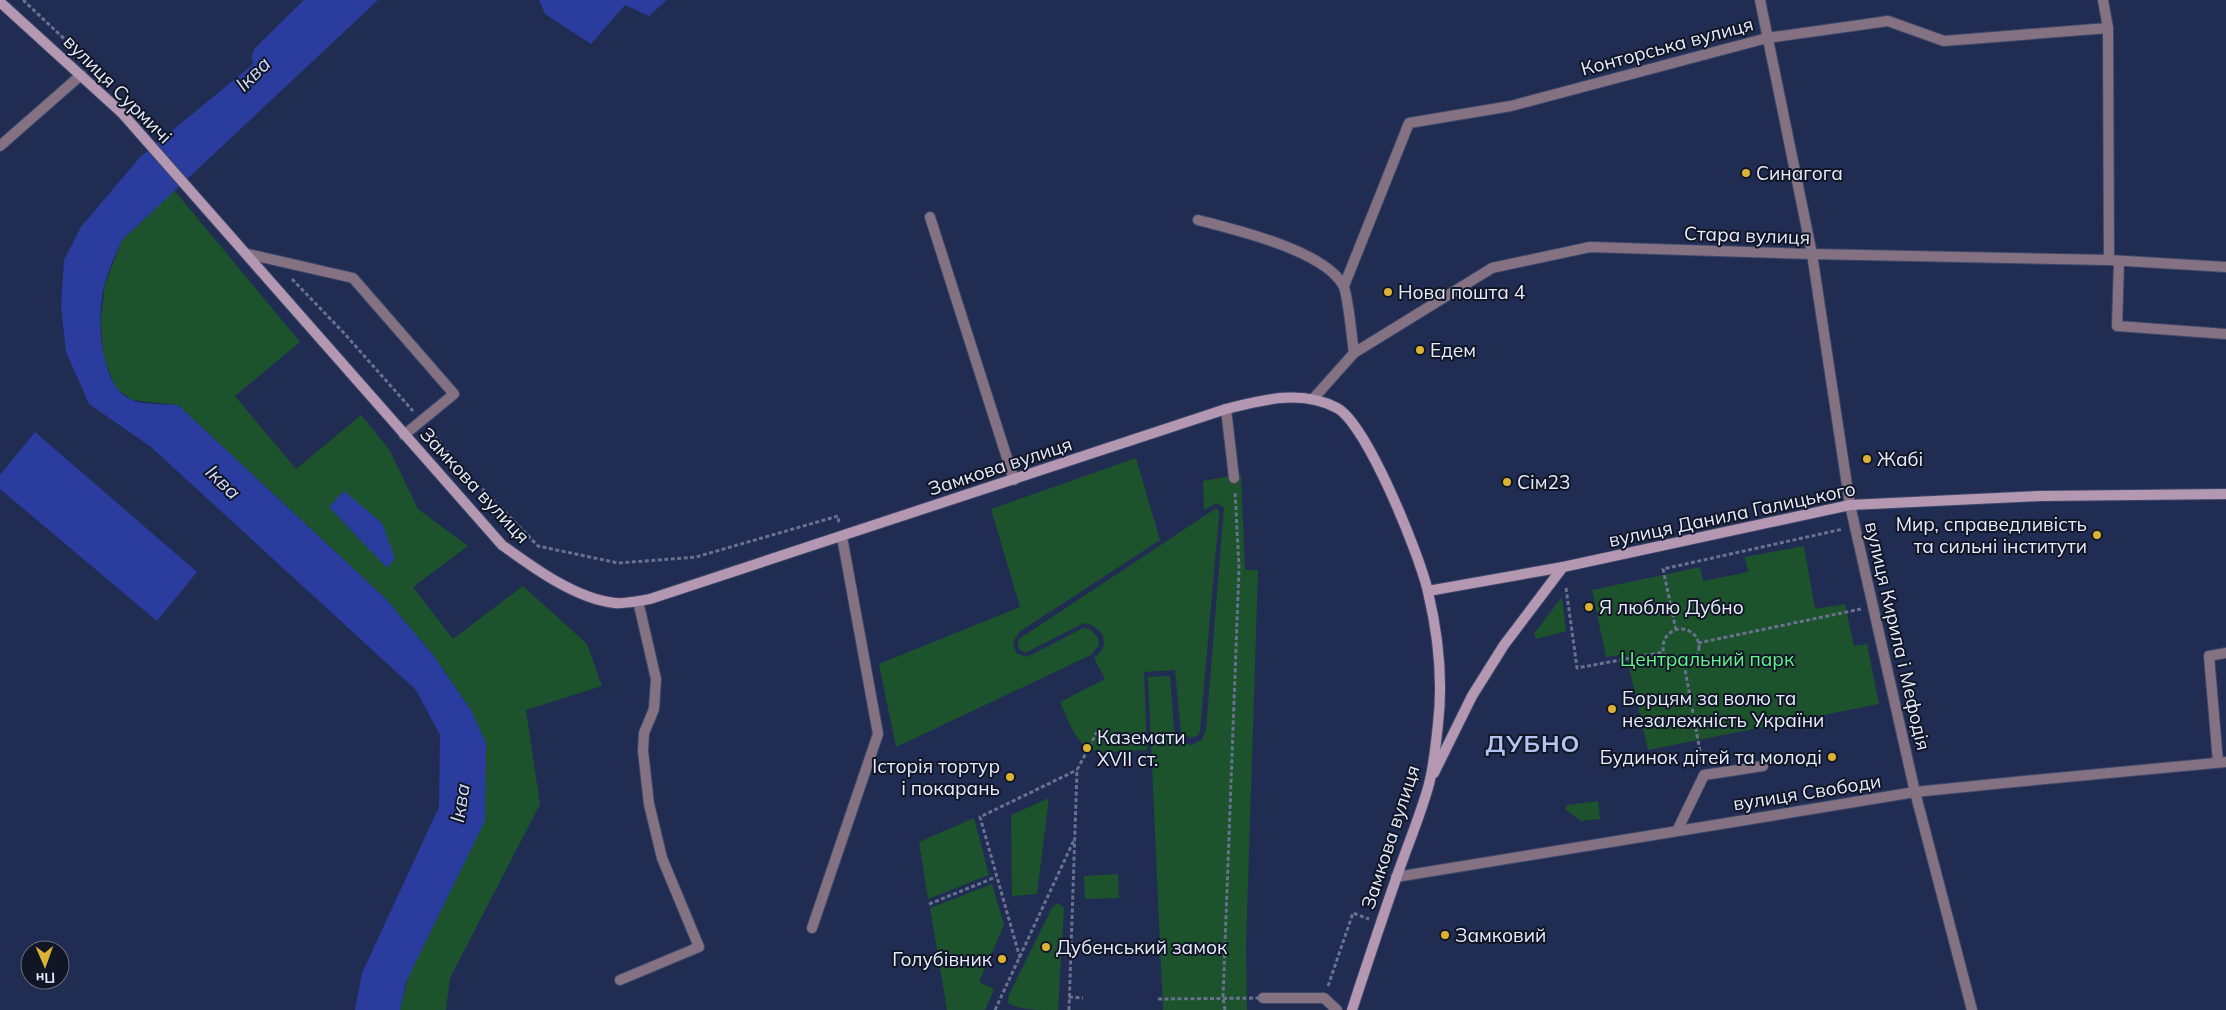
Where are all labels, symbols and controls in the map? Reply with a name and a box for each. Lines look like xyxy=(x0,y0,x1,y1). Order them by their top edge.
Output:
street label: Конторська вулиця xyxy=(1578,11,1756,81)
street label: вулиця Сурмичі xyxy=(59,30,177,148)
water label: Іква xyxy=(230,51,275,96)
place label: Синагога xyxy=(1756,161,1843,185)
marker: Синагога xyxy=(1740,167,1752,179)
street label: Стара вулиця xyxy=(1684,221,1810,249)
place label: Нова пошта 4 xyxy=(1398,280,1525,304)
marker: Нова пошта 4 xyxy=(1382,286,1394,298)
place label: Едем xyxy=(1430,338,1476,362)
marker: Едем xyxy=(1414,344,1426,356)
street label: Замкова вулиця xyxy=(415,422,535,548)
street label: Замкова вулиця xyxy=(925,431,1075,501)
place label: Жабі xyxy=(1877,447,1923,471)
marker: Жабі xyxy=(1861,453,1873,465)
water label: Іква xyxy=(201,459,246,504)
place label: Сім23 xyxy=(1517,470,1570,494)
marker: Сім23 xyxy=(1501,476,1513,488)
street label: вулиця Данила Галицького xyxy=(1606,476,1858,552)
place label: Мир, справедливість та сильні інститути xyxy=(1896,512,2087,558)
street label: вулиця Кирила і Мефодія xyxy=(1860,519,1936,753)
marker: Мир, справедливість та сильні інститути xyxy=(2091,529,2103,541)
place label: Я люблю Дубно xyxy=(1599,595,1744,619)
marker: Я люблю Дубно xyxy=(1583,601,1595,613)
park label: Центральний парк xyxy=(1620,647,1795,671)
place label: Борцям за волю та незалежність України xyxy=(1622,686,1824,732)
marker: Борцям за волю та незалежність України xyxy=(1606,703,1618,715)
place label: Каземати XVII ст. xyxy=(1097,725,1186,771)
district label: ДУБНО xyxy=(1485,728,1581,758)
marker: Каземати XVII ст. xyxy=(1081,742,1093,754)
place label: Будинок дітей та молоді xyxy=(1600,745,1822,769)
marker: Будинок дітей та молоді xyxy=(1826,751,1838,763)
place label: Історія тортур і покарань xyxy=(872,754,1000,800)
street label: Замкова вулиця xyxy=(1355,762,1425,912)
street label: вулиця Свободи xyxy=(1731,768,1883,816)
marker: Історія тортур і покарань xyxy=(1004,771,1016,783)
water label: Іква xyxy=(444,782,475,824)
place label: Замковий xyxy=(1455,923,1546,947)
marker: Замковий xyxy=(1439,929,1451,941)
place label: Дубенський замок xyxy=(1056,935,1228,959)
north arrow xyxy=(20,940,70,990)
marker: Дубенський замок xyxy=(1040,941,1052,953)
place label: Голубівник xyxy=(892,947,993,971)
marker: Голубівник xyxy=(996,953,1008,965)
text: Пн xyxy=(35,969,55,987)

